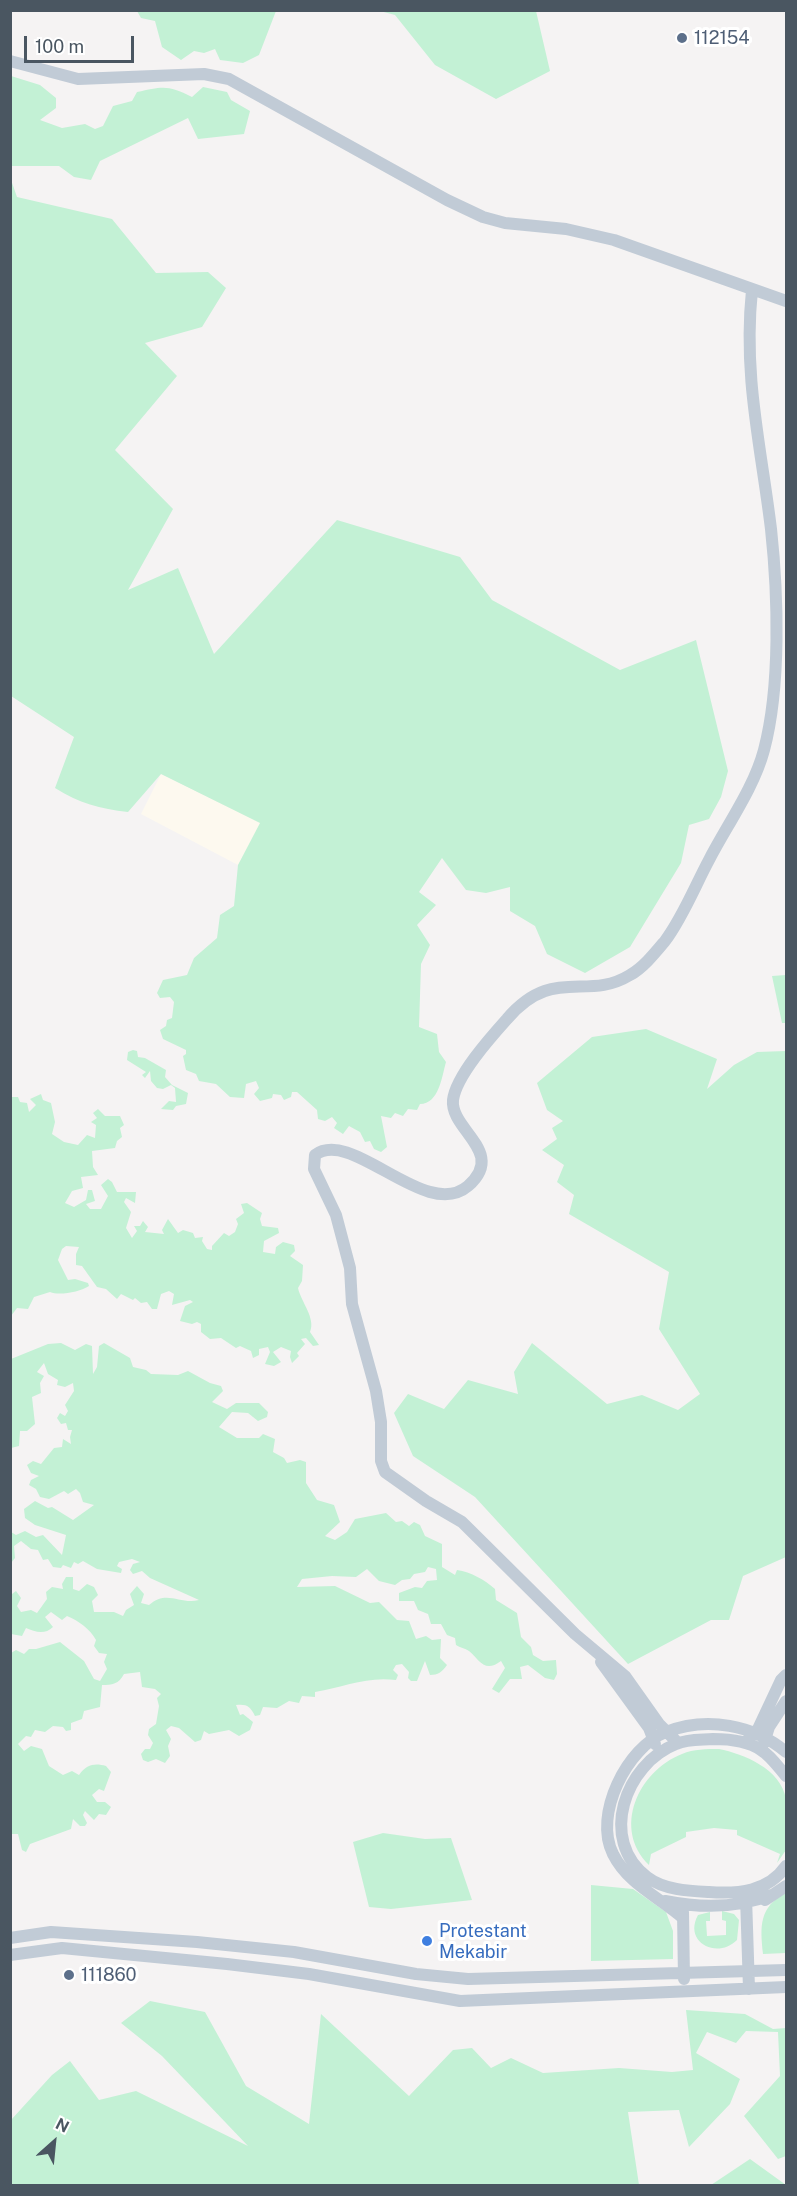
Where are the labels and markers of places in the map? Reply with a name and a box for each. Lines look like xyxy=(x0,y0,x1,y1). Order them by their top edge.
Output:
place label: 112154 xyxy=(694,27,750,49)
marker: 112154 xyxy=(675,31,689,45)
place label: Protestant Mekabir xyxy=(439,1920,527,1962)
marker: Protestant Mekabir xyxy=(420,1934,434,1948)
place label: 111860 xyxy=(81,1964,137,1986)
marker: 111860 xyxy=(62,1968,76,1982)

